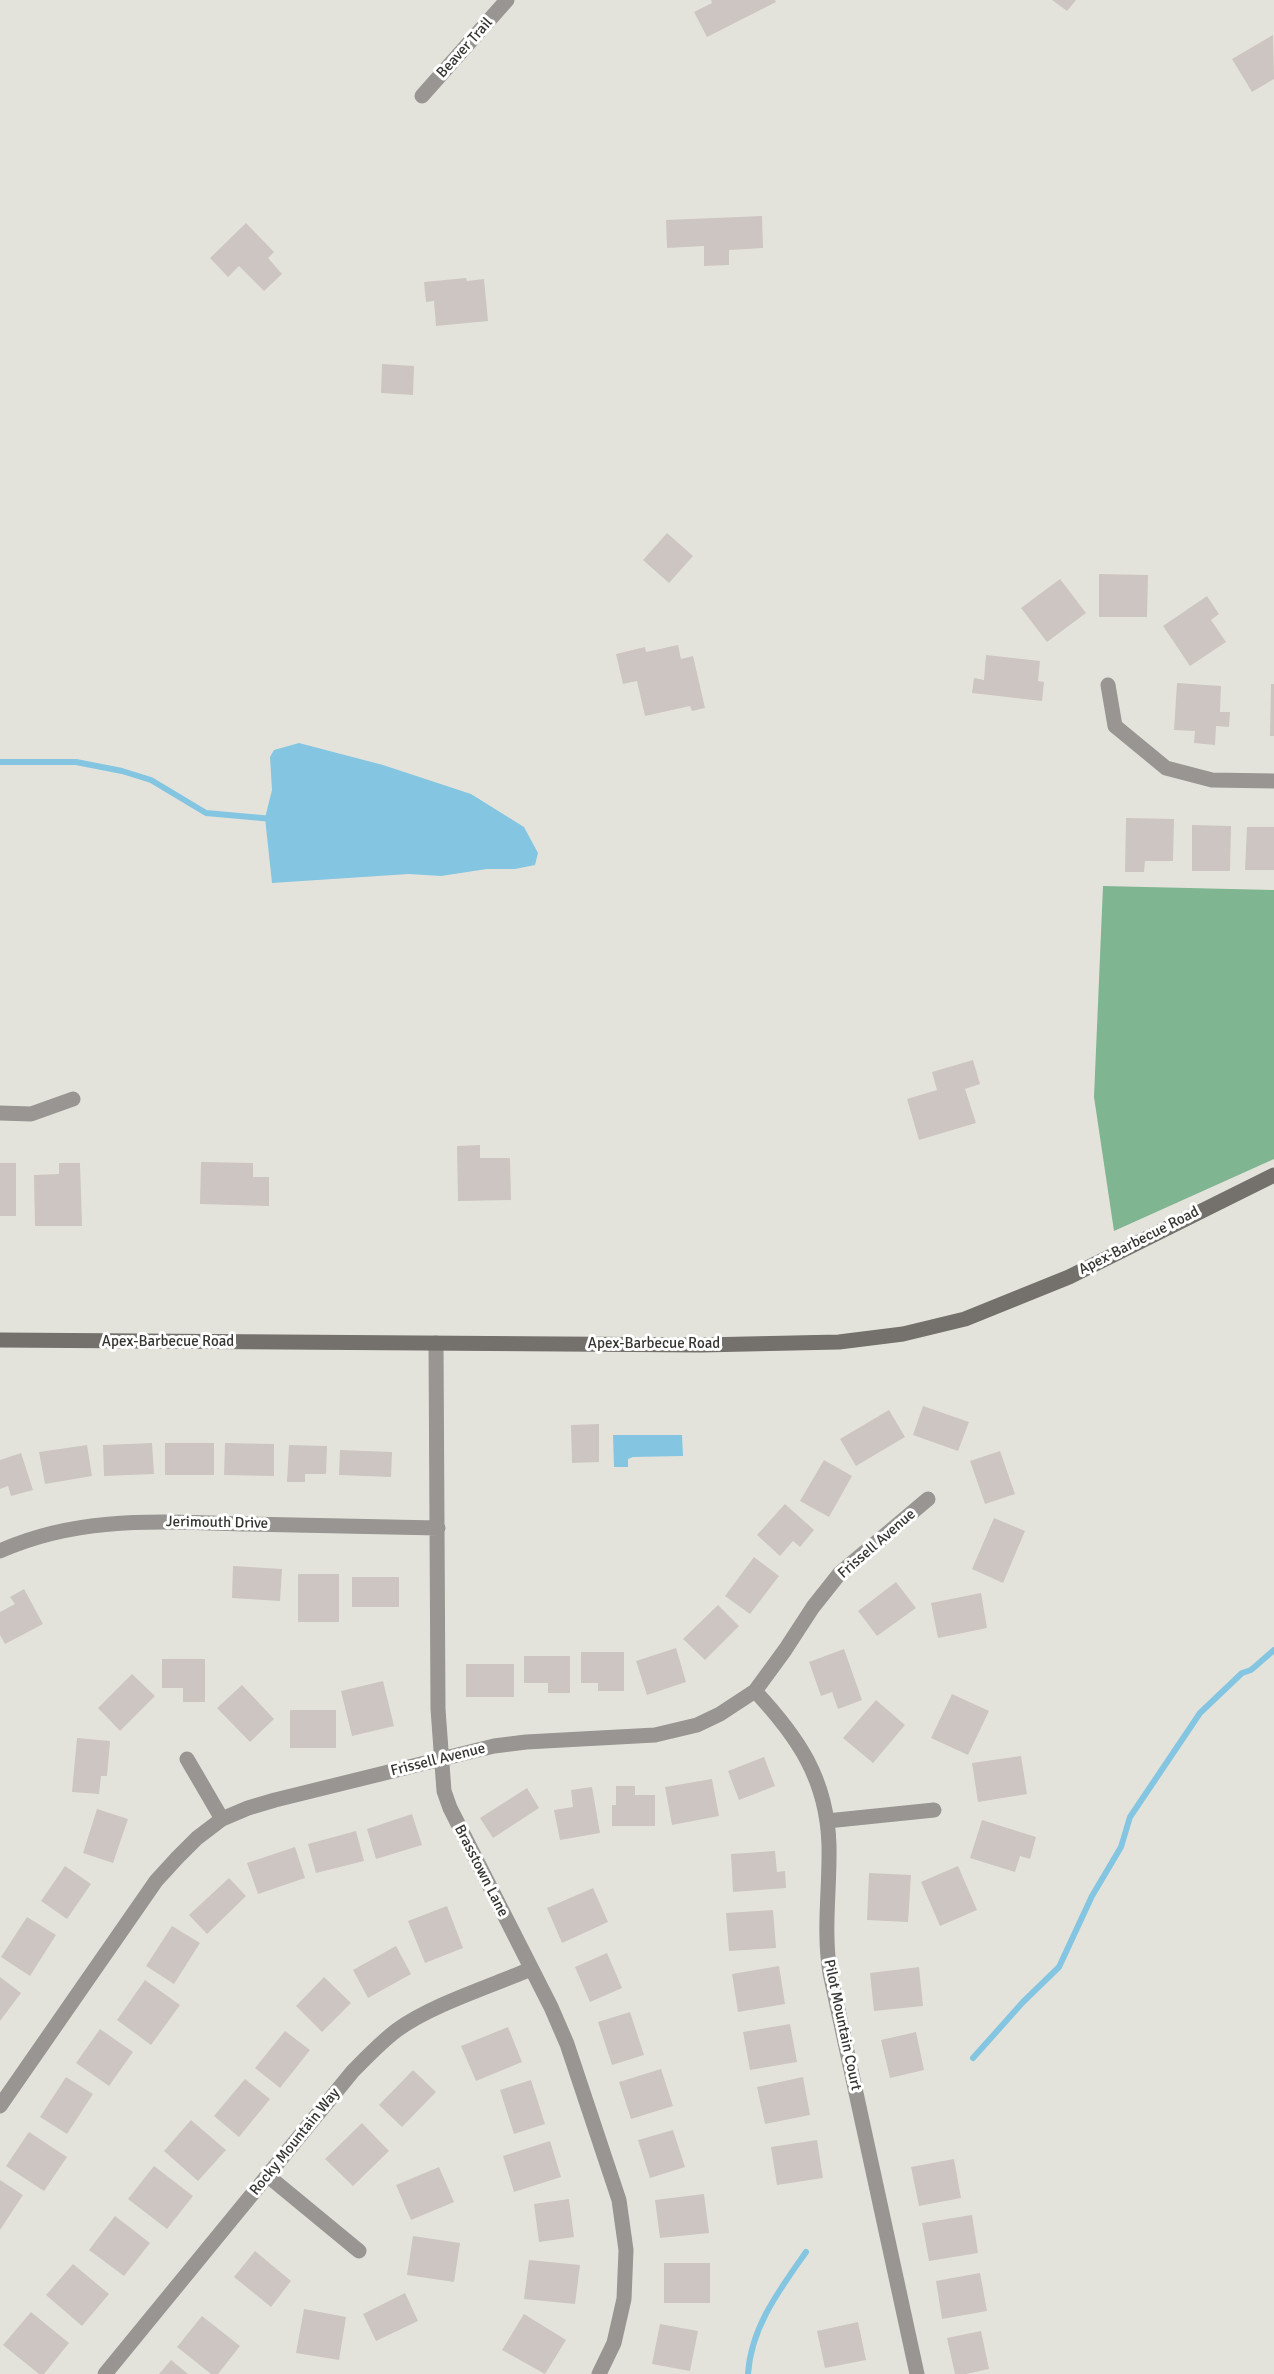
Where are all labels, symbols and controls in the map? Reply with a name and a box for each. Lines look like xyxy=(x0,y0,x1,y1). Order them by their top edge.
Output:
street label: Beaver Trail xyxy=(433,14,497,82)
street label: Apex-Barbecue Road xyxy=(1076,1203,1202,1279)
street label: Apex-Barbecue Road xyxy=(102,1333,234,1351)
street label: Apex-Barbecue Road xyxy=(588,1335,720,1353)
street label: Frissell Avenue xyxy=(835,1505,919,1583)
street label: Jerimouth Drive xyxy=(166,1513,268,1533)
street label: Frissell Avenue xyxy=(389,1740,487,1780)
street label: Brasstown Lane xyxy=(450,1822,512,1920)
street label: Pilot Mountain Court xyxy=(819,1958,865,2092)
street label: Rocky Mountain Way xyxy=(246,2085,344,2199)

